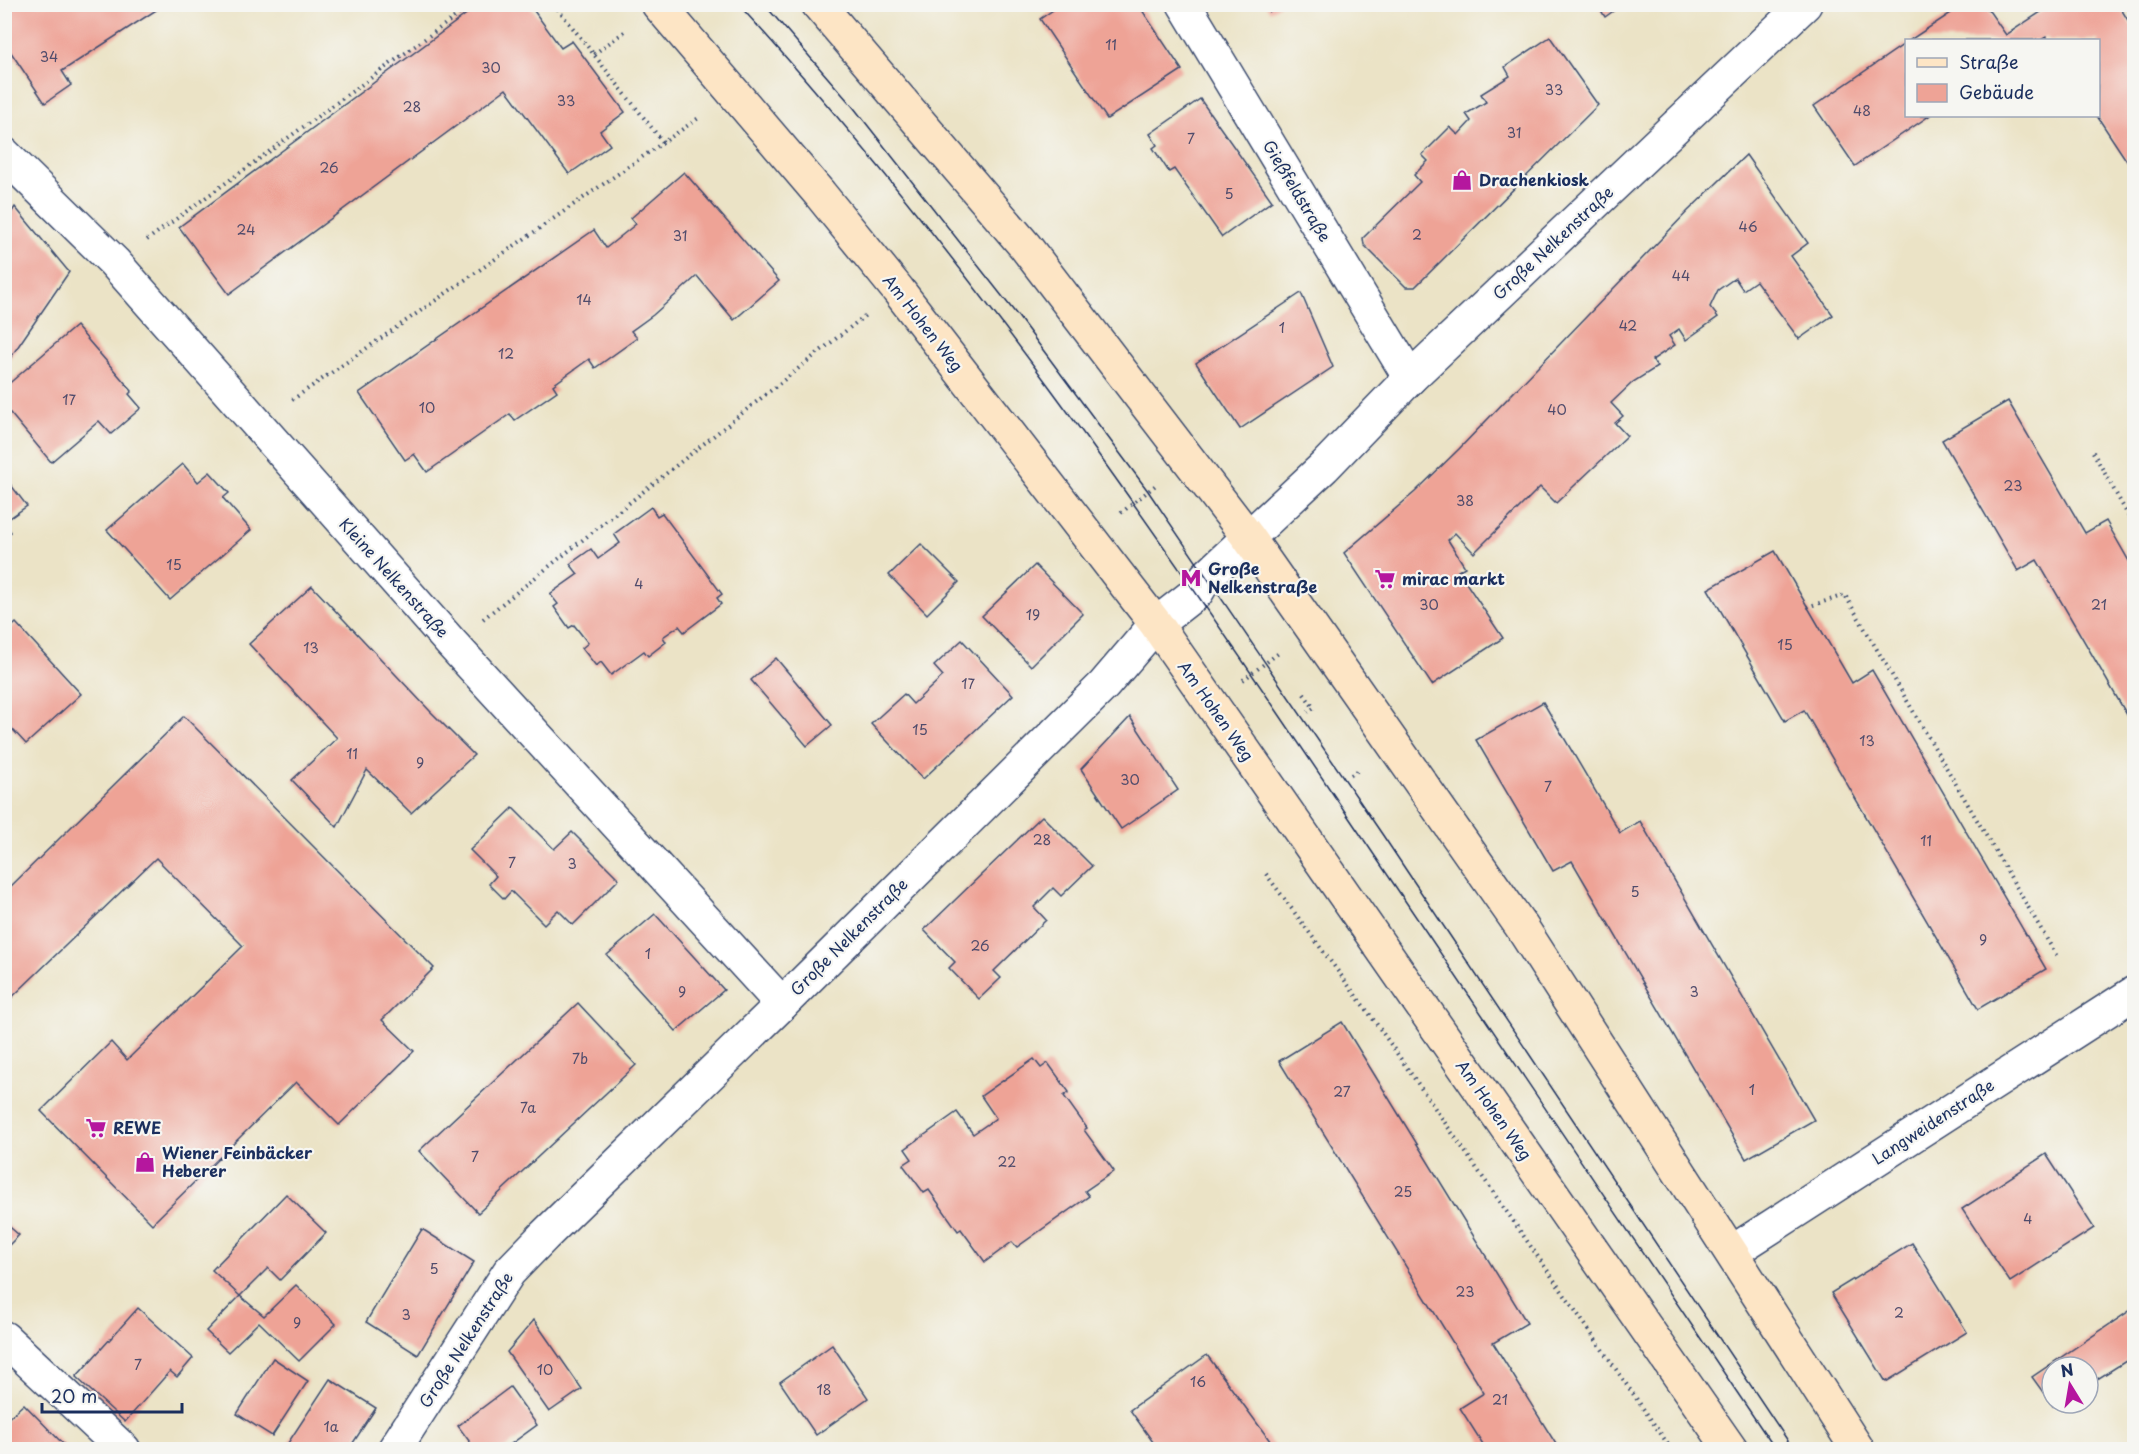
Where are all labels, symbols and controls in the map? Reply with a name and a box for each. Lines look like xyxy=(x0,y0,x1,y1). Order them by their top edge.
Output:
house number: 11 xyxy=(1105,34,1117,55)
legend xyxy=(1905,39,2100,117)
house number: 34 xyxy=(40,46,58,67)
text: Straße xyxy=(1959,48,2019,75)
house number: 30 xyxy=(481,57,501,78)
text: Gebäude xyxy=(1959,78,2034,105)
house number: 33 xyxy=(1545,79,1563,100)
house number: 33 xyxy=(557,90,575,111)
house number: 28 xyxy=(403,96,421,117)
house number: 48 xyxy=(1853,100,1871,121)
house number: 31 xyxy=(1507,122,1521,143)
house number: 7 xyxy=(1187,128,1195,149)
street label: Gießfeldstraße xyxy=(1258,135,1338,246)
house number: 26 xyxy=(319,157,339,178)
place label: Drachenkiosk xyxy=(1479,167,1590,191)
shop icon: Drachenkiosk xyxy=(1450,168,1474,192)
street label: Große Nelkenstraße xyxy=(1487,180,1618,305)
house number: 5 xyxy=(1224,183,1234,204)
house number: 46 xyxy=(1738,216,1758,237)
house number: 24 xyxy=(237,219,255,240)
house number: 2 xyxy=(1412,224,1422,245)
house number: 31 xyxy=(673,225,687,246)
house number: 44 xyxy=(1672,265,1690,286)
street label: Am Hohen Weg xyxy=(878,269,969,376)
house number: 14 xyxy=(576,289,592,310)
house number: 42 xyxy=(1619,315,1637,336)
house number: 1 xyxy=(1279,317,1285,338)
house number: 12 xyxy=(498,343,514,364)
house number: 17 xyxy=(62,389,76,410)
house number: 10 xyxy=(419,397,435,418)
house number: 40 xyxy=(1547,399,1567,420)
house number: 23 xyxy=(2004,475,2022,496)
house number: 38 xyxy=(1456,490,1474,511)
street label: Kleine Nelkenstraße xyxy=(334,512,455,643)
house number: 15 xyxy=(166,554,182,575)
place label: Große Nelkenstraße xyxy=(1208,556,1317,598)
metro station icon: Große Nelkenstraße xyxy=(1179,566,1203,590)
place label: mirac markt xyxy=(1402,566,1505,590)
supermarket icon: mirac markt xyxy=(1373,567,1397,591)
house number: 4 xyxy=(634,573,644,594)
house number: 30 xyxy=(1419,594,1439,615)
house number: 21 xyxy=(2091,594,2107,615)
house number: 19 xyxy=(1026,604,1040,625)
house number: 15 xyxy=(1777,634,1793,655)
house number: 13 xyxy=(303,637,319,658)
street label: Am Hohen Weg xyxy=(1173,655,1260,765)
house number: 17 xyxy=(961,673,975,694)
house number: 15 xyxy=(912,719,928,740)
house number: 13 xyxy=(1859,730,1875,751)
house number: 11 xyxy=(346,743,358,764)
house number: 9 xyxy=(416,752,424,773)
house number: 30 xyxy=(1120,769,1140,790)
house number: 7 xyxy=(1544,776,1552,797)
house number: 28 xyxy=(1033,829,1051,850)
house number: 11 xyxy=(1920,830,1932,851)
house number: 7 xyxy=(508,852,516,873)
house number: 3 xyxy=(567,853,577,874)
street label: Große Nelkenstraße xyxy=(784,872,912,1000)
house number: 5 xyxy=(1630,881,1640,902)
house number: 9 xyxy=(1979,929,1987,950)
house number: 26 xyxy=(970,935,990,956)
house number: 1 xyxy=(645,943,651,964)
house number: 9 xyxy=(678,981,686,1002)
house number: 3 xyxy=(1689,981,1699,1002)
house number: 7b xyxy=(572,1048,588,1069)
street label: Am Hohen Weg xyxy=(1451,1054,1538,1164)
street label: Langweidenstraße xyxy=(1867,1073,1998,1170)
house number: 1 xyxy=(1749,1079,1755,1100)
house number: 27 xyxy=(1333,1081,1351,1102)
house number: 7a xyxy=(520,1097,536,1118)
place label: REWE xyxy=(113,1115,161,1139)
supermarket icon: REWE xyxy=(84,1116,108,1140)
place label: Wiener Feinbäcker Heberer xyxy=(162,1140,313,1182)
house number: 7 xyxy=(471,1146,479,1167)
shop icon: Wiener Feinbäcker Heberer xyxy=(133,1150,157,1174)
house number: 22 xyxy=(998,1151,1016,1172)
house number: 25 xyxy=(1394,1181,1412,1202)
house number: 4 xyxy=(2023,1208,2033,1229)
house number: 5 xyxy=(429,1258,439,1279)
street label: Große Nelkenstraße xyxy=(412,1267,518,1412)
house number: 23 xyxy=(1456,1281,1474,1302)
house number: 2 xyxy=(1894,1302,1904,1323)
house number: 3 xyxy=(401,1304,411,1325)
house number: 9 xyxy=(293,1312,301,1333)
house number: 7 xyxy=(134,1354,142,1375)
north arrow xyxy=(2040,1355,2100,1415)
text: N xyxy=(2058,1356,2075,1382)
house number: 10 xyxy=(537,1359,553,1380)
house number: 16 xyxy=(1190,1371,1206,1392)
scale bar xyxy=(42,1376,182,1414)
house number: 18 xyxy=(816,1379,832,1400)
text: 20 m xyxy=(51,1382,97,1409)
house number: 21 xyxy=(1492,1389,1508,1410)
house number: 1a xyxy=(324,1416,339,1437)

